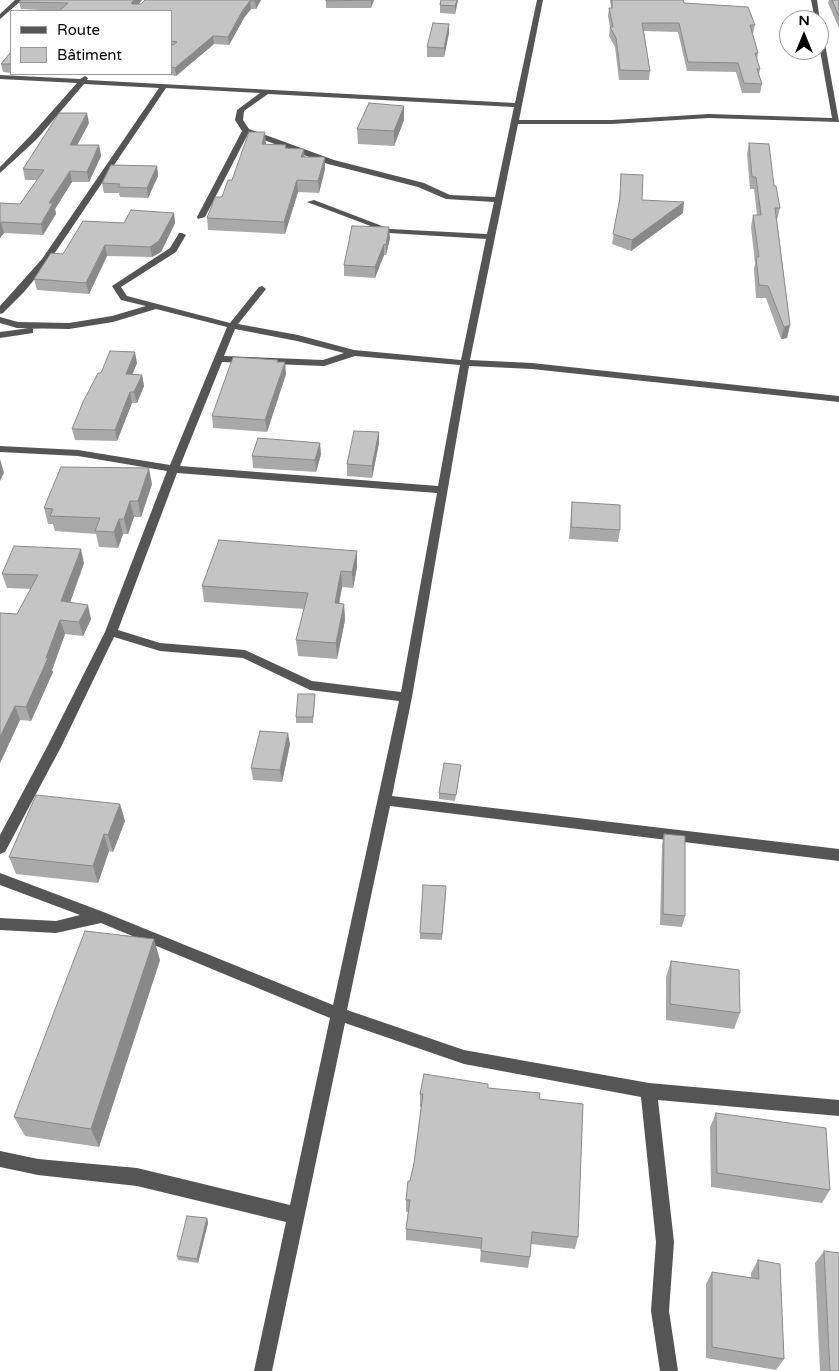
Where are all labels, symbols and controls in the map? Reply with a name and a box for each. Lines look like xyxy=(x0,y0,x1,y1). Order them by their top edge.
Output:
legend xyxy=(10,10,172,75)
north arrow xyxy=(779,10,829,60)
text: N xyxy=(798,12,810,29)
text: Route xyxy=(57,21,100,39)
text: Bâtiment xyxy=(57,46,122,64)

